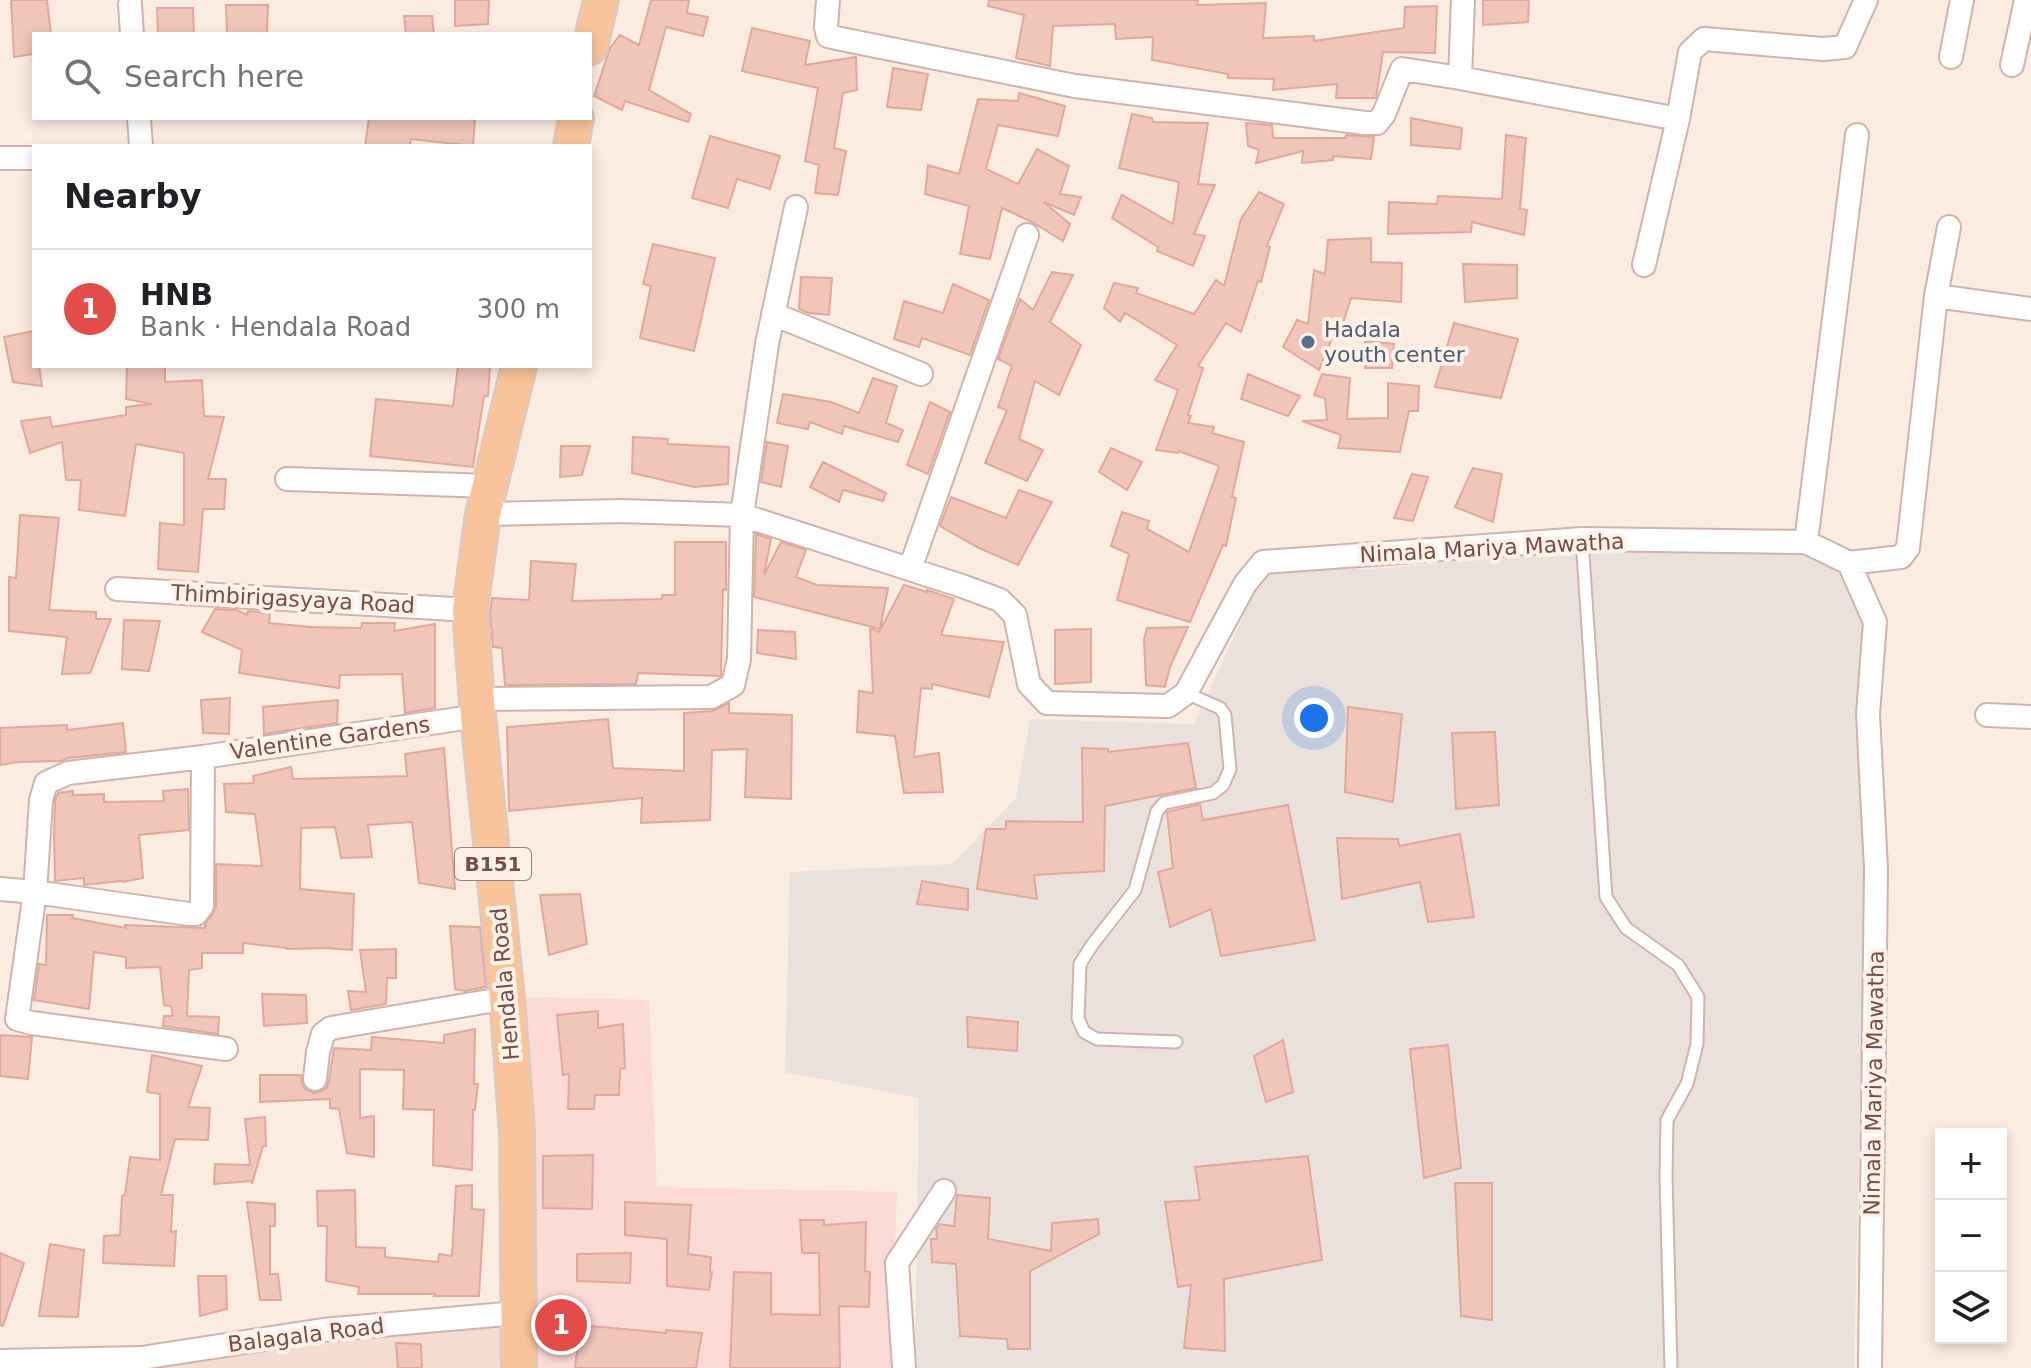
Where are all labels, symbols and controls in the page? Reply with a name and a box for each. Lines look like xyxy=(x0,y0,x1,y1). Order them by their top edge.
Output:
search box xyxy=(32,32,592,120)
icon: search xyxy=(60,54,104,98)
text: Search here xyxy=(124,59,304,94)
text: Nearby xyxy=(64,176,202,216)
text: HNB xyxy=(140,277,213,312)
text: 1 xyxy=(81,294,99,324)
text: 300 m xyxy=(477,294,560,324)
text: Bank · Hendala Road xyxy=(140,312,411,342)
place label: Hadala youth center xyxy=(1324,317,1466,367)
marker: Hadala youth center xyxy=(1299,333,1317,351)
street label: Nimala Mariya Mawatha xyxy=(1359,529,1625,567)
street label: Thimbirigasyaya Road xyxy=(169,580,416,618)
your location xyxy=(1294,698,1334,738)
street label: Valentine Gardens xyxy=(228,712,432,764)
road number: B151 xyxy=(455,848,531,880)
street label: Hendala Road xyxy=(486,907,524,1061)
street label: Nimala Mariya Mawatha xyxy=(1859,950,1889,1216)
map controls xyxy=(1935,1128,2007,1344)
button: + xyxy=(1935,1128,2007,1200)
button: − xyxy=(1935,1200,2007,1272)
button: layers xyxy=(1935,1272,2007,1344)
pin: 1 xyxy=(535,1295,587,1355)
street label: Balagala Road xyxy=(226,1313,386,1357)

